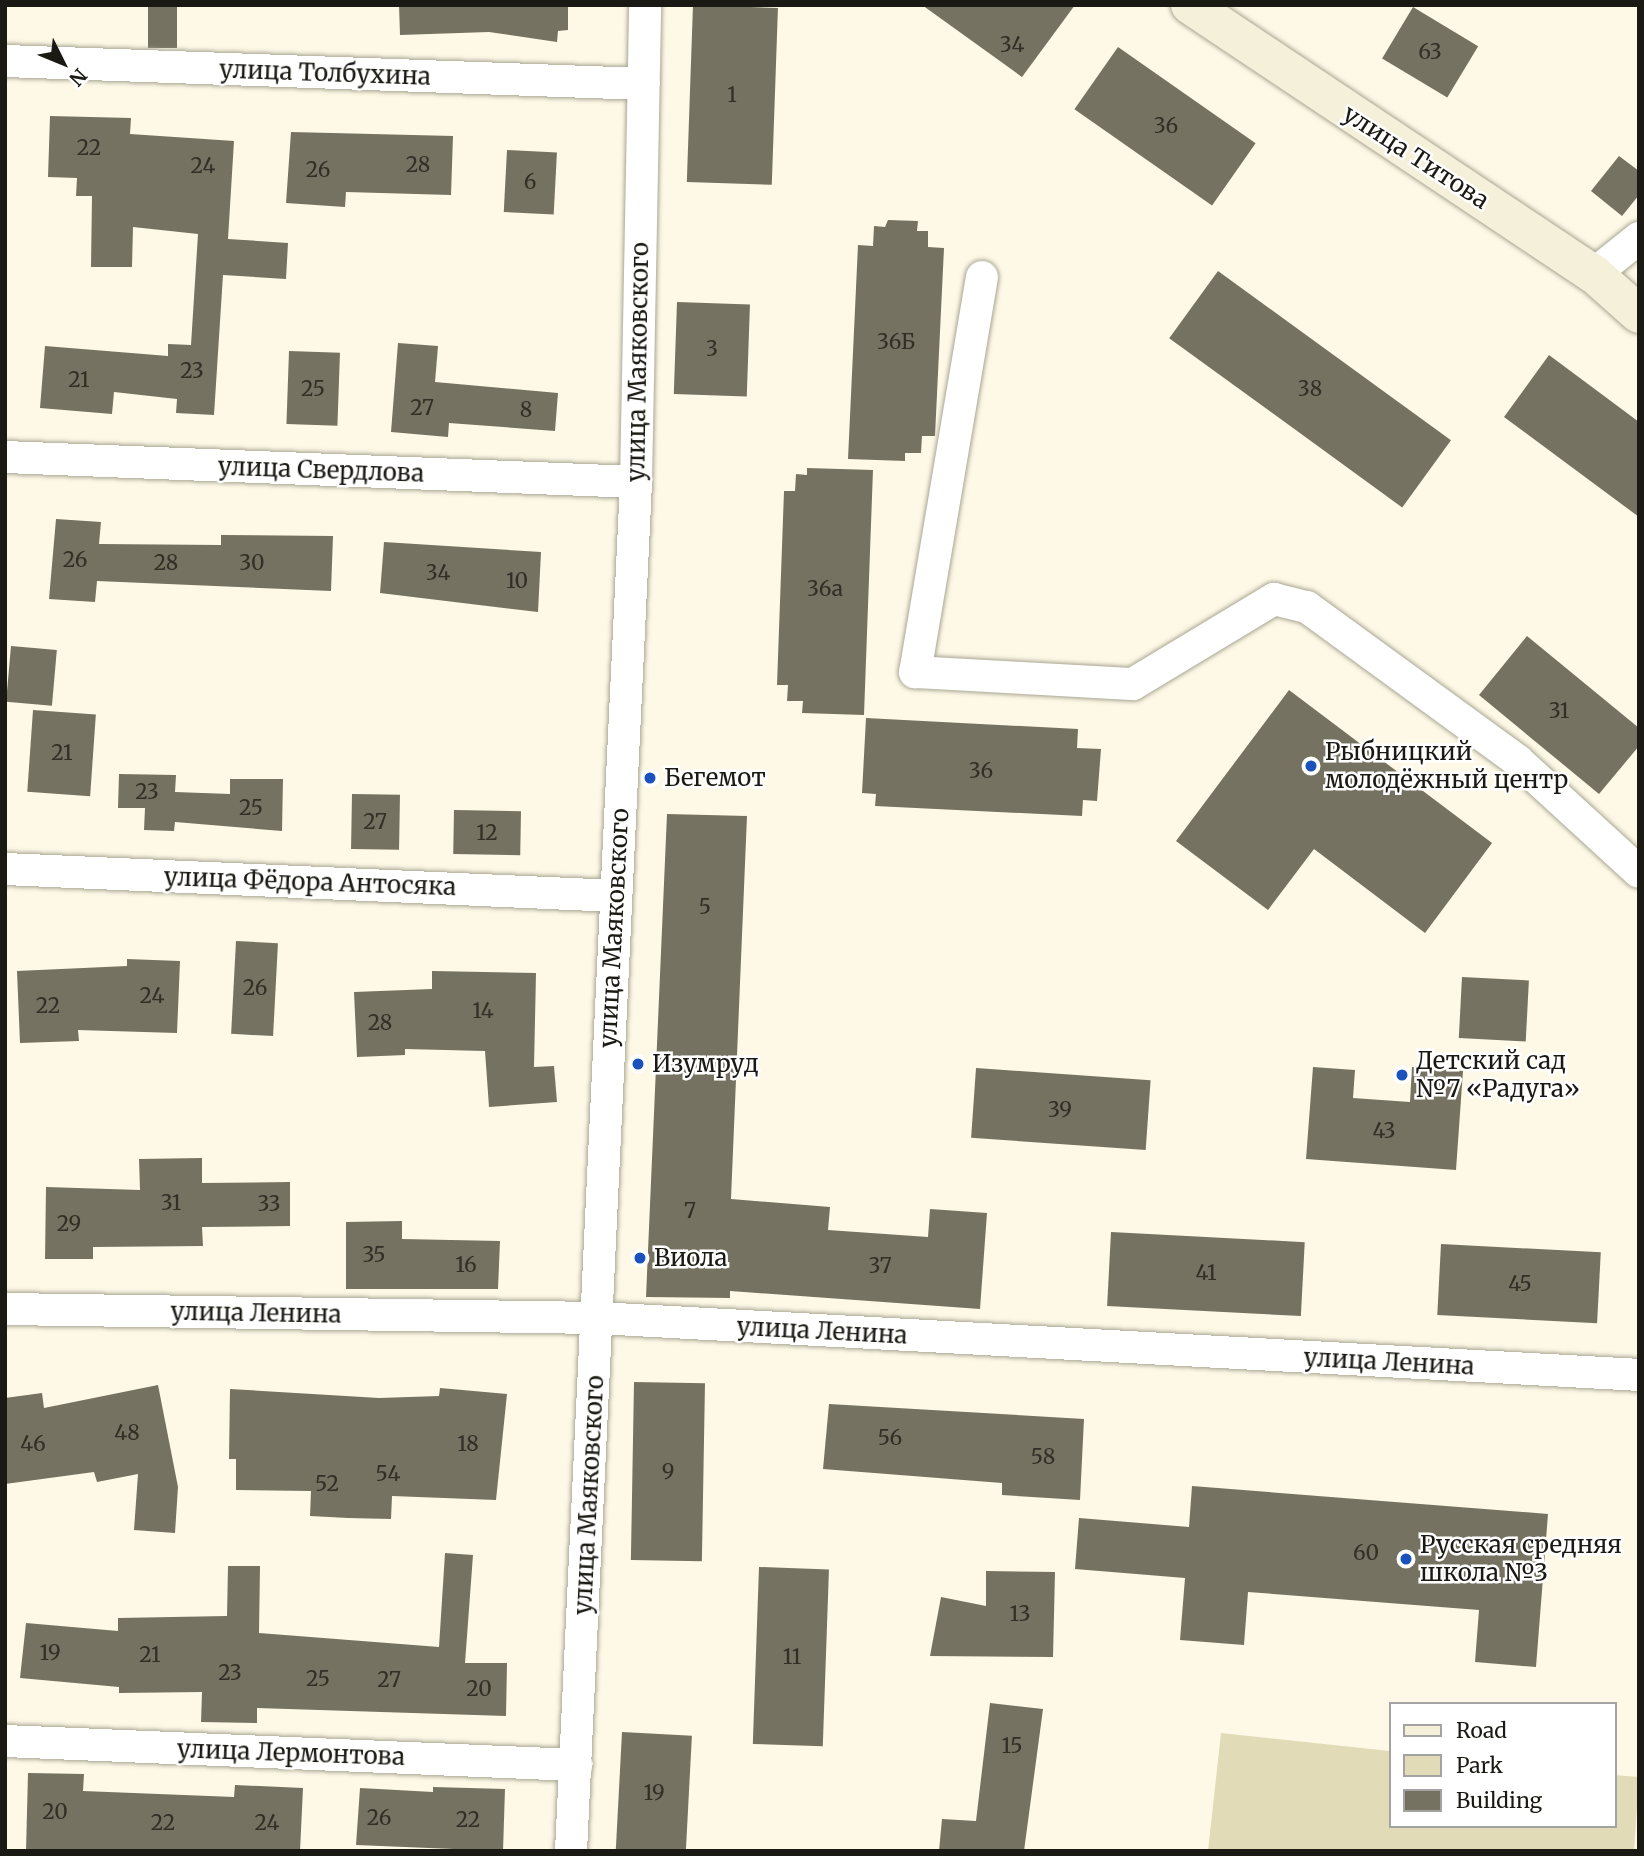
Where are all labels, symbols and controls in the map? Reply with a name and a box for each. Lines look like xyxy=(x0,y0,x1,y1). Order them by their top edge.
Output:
north arrow xyxy=(28,28,98,98)
house number: 34 xyxy=(1000,32,1024,58)
house number: 63 xyxy=(1418,39,1442,65)
street label: улица Толбухина xyxy=(219,55,431,91)
text: N xyxy=(64,64,92,91)
house number: 1 xyxy=(727,82,737,108)
street label: улица Титова xyxy=(1338,99,1494,215)
house number: 36 xyxy=(1154,113,1178,139)
house number: 22 xyxy=(77,135,101,161)
house number: 28 xyxy=(406,152,430,178)
house number: 24 xyxy=(191,153,215,179)
house number: 26 xyxy=(306,157,330,183)
house number: 6 xyxy=(524,169,536,195)
street label: улица Маяковского xyxy=(622,242,654,482)
house number: 36Б xyxy=(877,329,915,355)
house number: 3 xyxy=(706,336,718,362)
house number: 23 xyxy=(180,358,204,384)
house number: 21 xyxy=(68,367,90,393)
house number: 25 xyxy=(301,376,325,402)
house number: 38 xyxy=(1298,376,1322,402)
house number: 27 xyxy=(410,395,434,421)
house number: 8 xyxy=(520,397,532,423)
street label: улица Свердлова xyxy=(217,452,425,488)
house number: 26 xyxy=(63,547,87,573)
house number: 28 xyxy=(154,550,178,576)
house number: 30 xyxy=(239,550,265,576)
house number: 34 xyxy=(426,560,450,586)
house number: 10 xyxy=(506,568,528,594)
house number: 36а xyxy=(807,576,843,602)
house number: 31 xyxy=(1549,698,1569,724)
place label: Рыбницкий молодёжный центр xyxy=(1325,738,1568,794)
house number: 21 xyxy=(51,740,73,766)
house number: 36 xyxy=(969,758,993,784)
marker: Рыбницкий молодёжный центр xyxy=(1303,758,1319,774)
place label: Бегемот xyxy=(664,764,766,792)
marker: Бегемот xyxy=(642,770,658,786)
house number: 23 xyxy=(135,779,159,805)
house number: 25 xyxy=(239,795,263,821)
street label: улица Маяковского xyxy=(593,807,635,1049)
house number: 27 xyxy=(363,809,387,835)
house number: 12 xyxy=(476,820,498,846)
street label: улица Фёдора Антосяка xyxy=(163,863,457,901)
house number: 5 xyxy=(699,894,711,920)
house number: 26 xyxy=(243,975,267,1001)
house number: 24 xyxy=(140,983,164,1009)
house number: 22 xyxy=(36,993,60,1019)
house number: 14 xyxy=(472,998,494,1024)
house number: 28 xyxy=(368,1010,392,1036)
place label: Детский сад №7 «Радуга» xyxy=(1416,1047,1580,1103)
place label: Изумруд xyxy=(652,1050,759,1078)
marker: Изумруд xyxy=(630,1056,646,1072)
marker: Детский сад №7 «Радуга» xyxy=(1394,1067,1410,1083)
house number: 39 xyxy=(1048,1097,1072,1123)
house number: 43 xyxy=(1372,1118,1396,1144)
house number: 31 xyxy=(161,1190,181,1216)
house number: 33 xyxy=(257,1191,281,1217)
house number: 7 xyxy=(684,1198,696,1224)
house number: 29 xyxy=(57,1211,81,1237)
house number: 35 xyxy=(362,1242,386,1268)
place label: Виола xyxy=(654,1244,727,1272)
marker: Виола xyxy=(632,1250,648,1266)
house number: 16 xyxy=(455,1252,477,1278)
house number: 37 xyxy=(868,1253,892,1279)
house number: 41 xyxy=(1196,1260,1216,1286)
house number: 45 xyxy=(1508,1271,1532,1297)
street label: улица Ленина xyxy=(170,1297,342,1329)
street label: улица Ленина xyxy=(736,1312,908,1350)
street label: улица Ленина xyxy=(1303,1343,1475,1381)
street label: улица Маяковского xyxy=(568,1374,610,1616)
house number: 48 xyxy=(114,1420,140,1446)
house number: 56 xyxy=(878,1425,902,1451)
house number: 46 xyxy=(20,1431,46,1457)
house number: 18 xyxy=(457,1431,479,1457)
house number: 58 xyxy=(1031,1444,1055,1470)
house number: 9 xyxy=(662,1459,674,1485)
house number: 54 xyxy=(376,1461,400,1487)
house number: 52 xyxy=(315,1471,339,1497)
place label: Русская средняя школа №3 xyxy=(1420,1531,1622,1587)
house number: 60 xyxy=(1353,1540,1379,1566)
marker: Русская средняя школа №3 xyxy=(1398,1551,1414,1567)
house number: 13 xyxy=(1010,1601,1030,1627)
house number: 19 xyxy=(39,1640,61,1666)
house number: 21 xyxy=(139,1642,161,1668)
house number: 11 xyxy=(783,1644,801,1670)
house number: 23 xyxy=(218,1660,242,1686)
house number: 25 xyxy=(306,1666,330,1692)
house number: 27 xyxy=(377,1667,401,1693)
house number: 20 xyxy=(466,1676,492,1702)
legend xyxy=(1388,1702,1616,1828)
text: Road xyxy=(1456,1717,1507,1744)
house number: 15 xyxy=(1001,1733,1023,1759)
street label: улица Лермонтова xyxy=(176,1735,406,1771)
text: Park xyxy=(1456,1752,1503,1779)
house number: 19 xyxy=(643,1780,665,1806)
text: Building xyxy=(1456,1787,1542,1814)
house number: 20 xyxy=(42,1799,68,1825)
house number: 26 xyxy=(367,1805,391,1831)
house number: 22 xyxy=(456,1807,480,1833)
house number: 22 xyxy=(151,1810,175,1836)
house number: 24 xyxy=(255,1810,279,1836)

